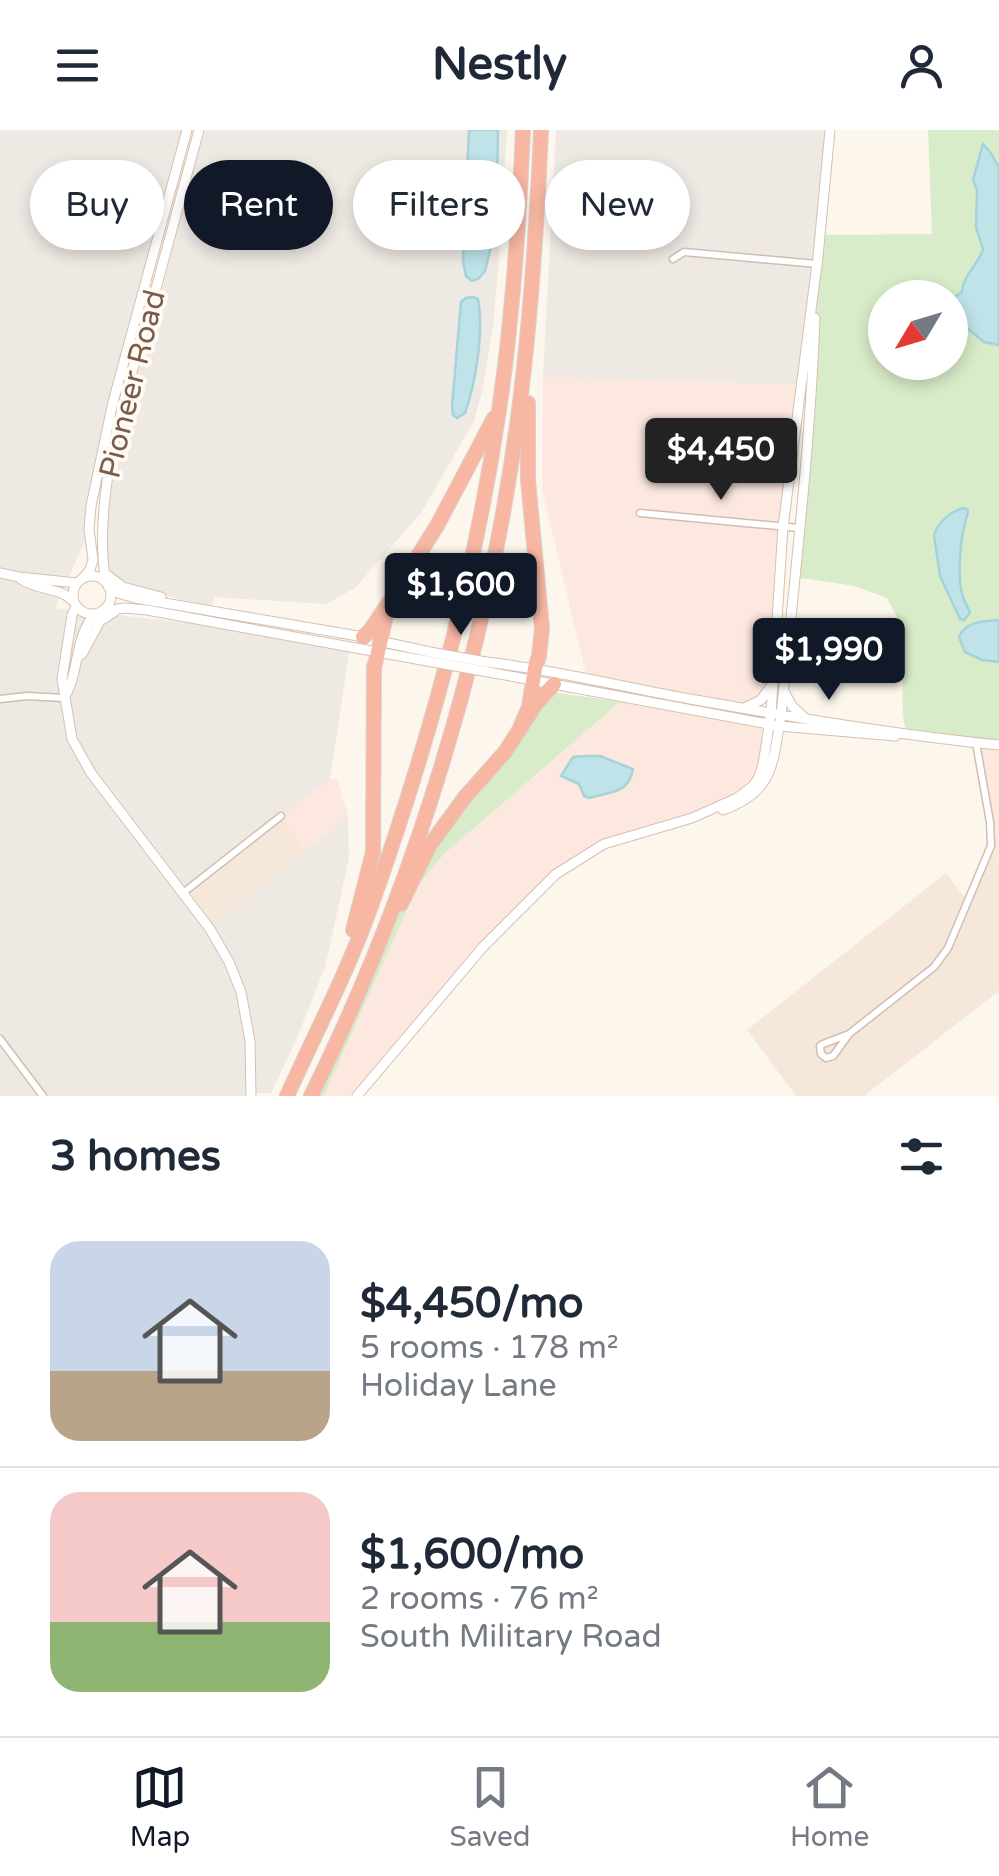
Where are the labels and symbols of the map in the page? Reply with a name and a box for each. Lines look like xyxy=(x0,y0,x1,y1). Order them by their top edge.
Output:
north arrow xyxy=(868,280,968,380)
street label: Pioneer Road xyxy=(91,286,174,482)
pin: $4,450 xyxy=(640,418,802,503)
pin: $1,600 xyxy=(380,553,542,638)
pin: $1,990 xyxy=(748,618,910,703)

